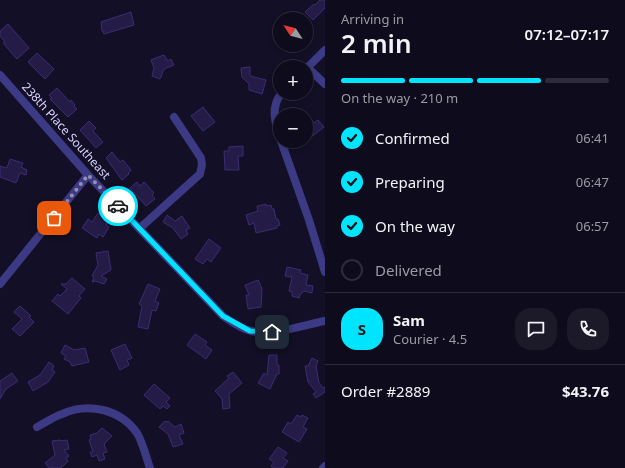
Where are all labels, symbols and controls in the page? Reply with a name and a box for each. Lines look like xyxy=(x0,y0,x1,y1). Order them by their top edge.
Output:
text: Arriving in xyxy=(341,10,404,28)
north arrow xyxy=(273,12,313,52)
map controls xyxy=(273,12,313,148)
text: 07:12–07:17 xyxy=(525,24,609,44)
text: 2 min xyxy=(341,25,412,61)
button: + xyxy=(273,60,313,100)
street label: 238th Place Southeast xyxy=(18,79,115,183)
text: On the way · 210 m xyxy=(341,89,458,107)
button: − xyxy=(273,108,313,148)
icon: check xyxy=(341,127,363,149)
text: Confirmed xyxy=(375,128,450,148)
text: 06:41 xyxy=(576,129,609,147)
icon: check xyxy=(341,171,363,193)
text: Preparing xyxy=(375,172,445,192)
text: 06:47 xyxy=(576,173,609,191)
courier xyxy=(98,186,138,226)
icon: car xyxy=(107,195,129,217)
pin xyxy=(37,201,71,235)
icon: bag xyxy=(43,207,65,229)
icon: check xyxy=(341,215,363,237)
text: On the way xyxy=(375,216,455,236)
text: 06:57 xyxy=(576,217,609,235)
text: Delivered xyxy=(375,260,442,280)
button: chat xyxy=(515,308,557,350)
button: phone xyxy=(567,308,609,350)
text: Sam xyxy=(393,310,425,330)
pin xyxy=(255,315,289,349)
text: S xyxy=(358,319,366,339)
icon: home xyxy=(261,321,283,343)
text: Courier · 4.5 xyxy=(393,330,467,348)
text: Order #2889 xyxy=(341,381,430,401)
text: $43.76 xyxy=(562,381,609,401)

